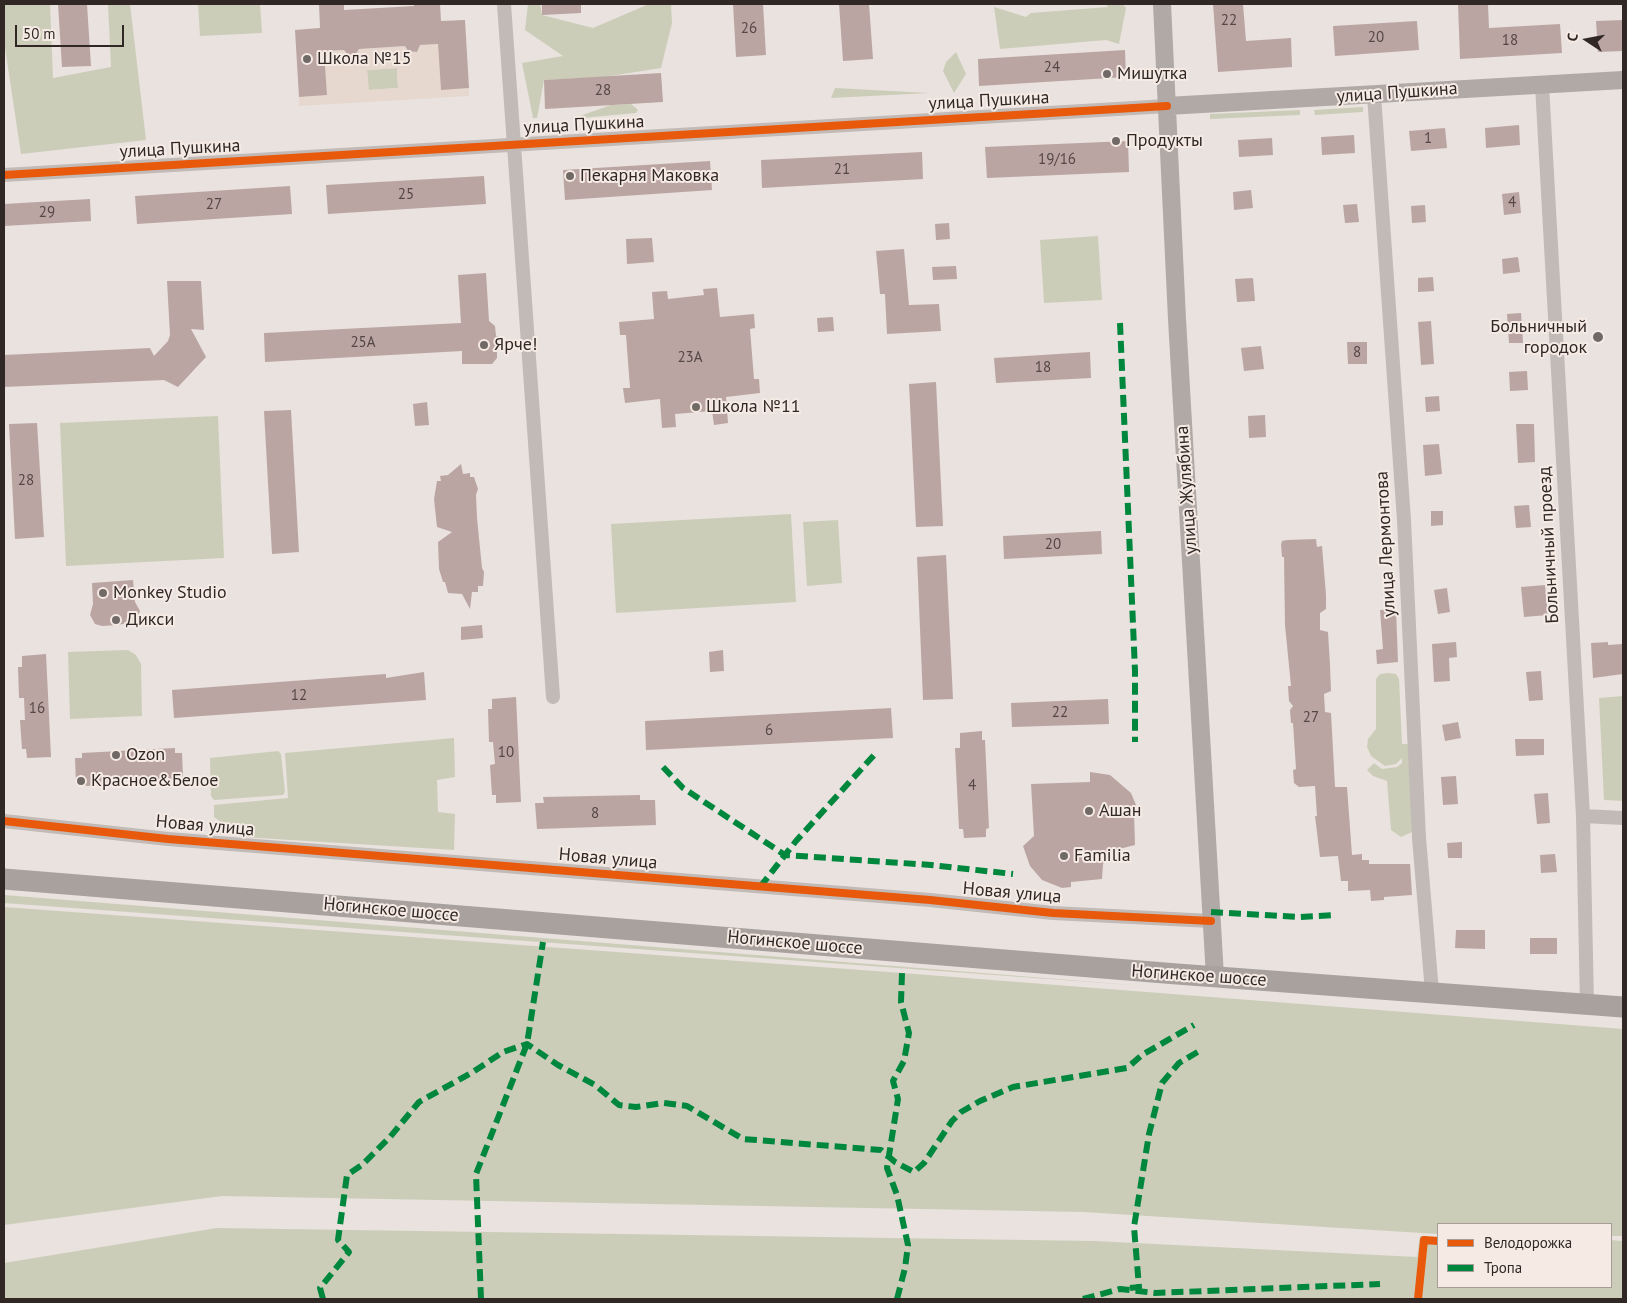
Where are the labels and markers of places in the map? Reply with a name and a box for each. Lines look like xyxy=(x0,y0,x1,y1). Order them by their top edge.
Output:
place label: Школа №15 xyxy=(317,48,412,70)
marker: Школа №15 xyxy=(301,53,313,65)
place label: Мишутка xyxy=(1117,63,1187,85)
marker: Мишутка xyxy=(1101,68,1113,80)
place label: Продукты xyxy=(1126,130,1203,152)
marker: Продукты xyxy=(1110,135,1122,147)
place label: Пекарня Маковка xyxy=(580,165,719,187)
marker: Пекарня Маковка xyxy=(564,170,576,182)
place label: Больничный городок xyxy=(1490,316,1587,358)
marker: Больничный городок xyxy=(1591,330,1605,344)
place label: Ярче! xyxy=(494,334,537,356)
marker: Ярче! xyxy=(478,339,490,351)
place label: Школа №11 xyxy=(706,396,801,418)
marker: Школа №11 xyxy=(690,401,702,413)
place label: Monkey Studio xyxy=(113,582,227,604)
marker: Monkey Studio xyxy=(97,587,109,599)
place label: Дикси xyxy=(126,609,174,631)
marker: Дикси xyxy=(110,614,122,626)
place label: Ozon xyxy=(126,744,165,766)
marker: Ozon xyxy=(110,749,122,761)
place label: Красное&Белое xyxy=(91,770,218,792)
marker: Красное&Белое xyxy=(75,775,87,787)
place label: Ашан xyxy=(1099,800,1141,822)
marker: Ашан xyxy=(1083,805,1095,817)
place label: Familia xyxy=(1074,845,1131,867)
marker: Familia xyxy=(1058,850,1070,862)

